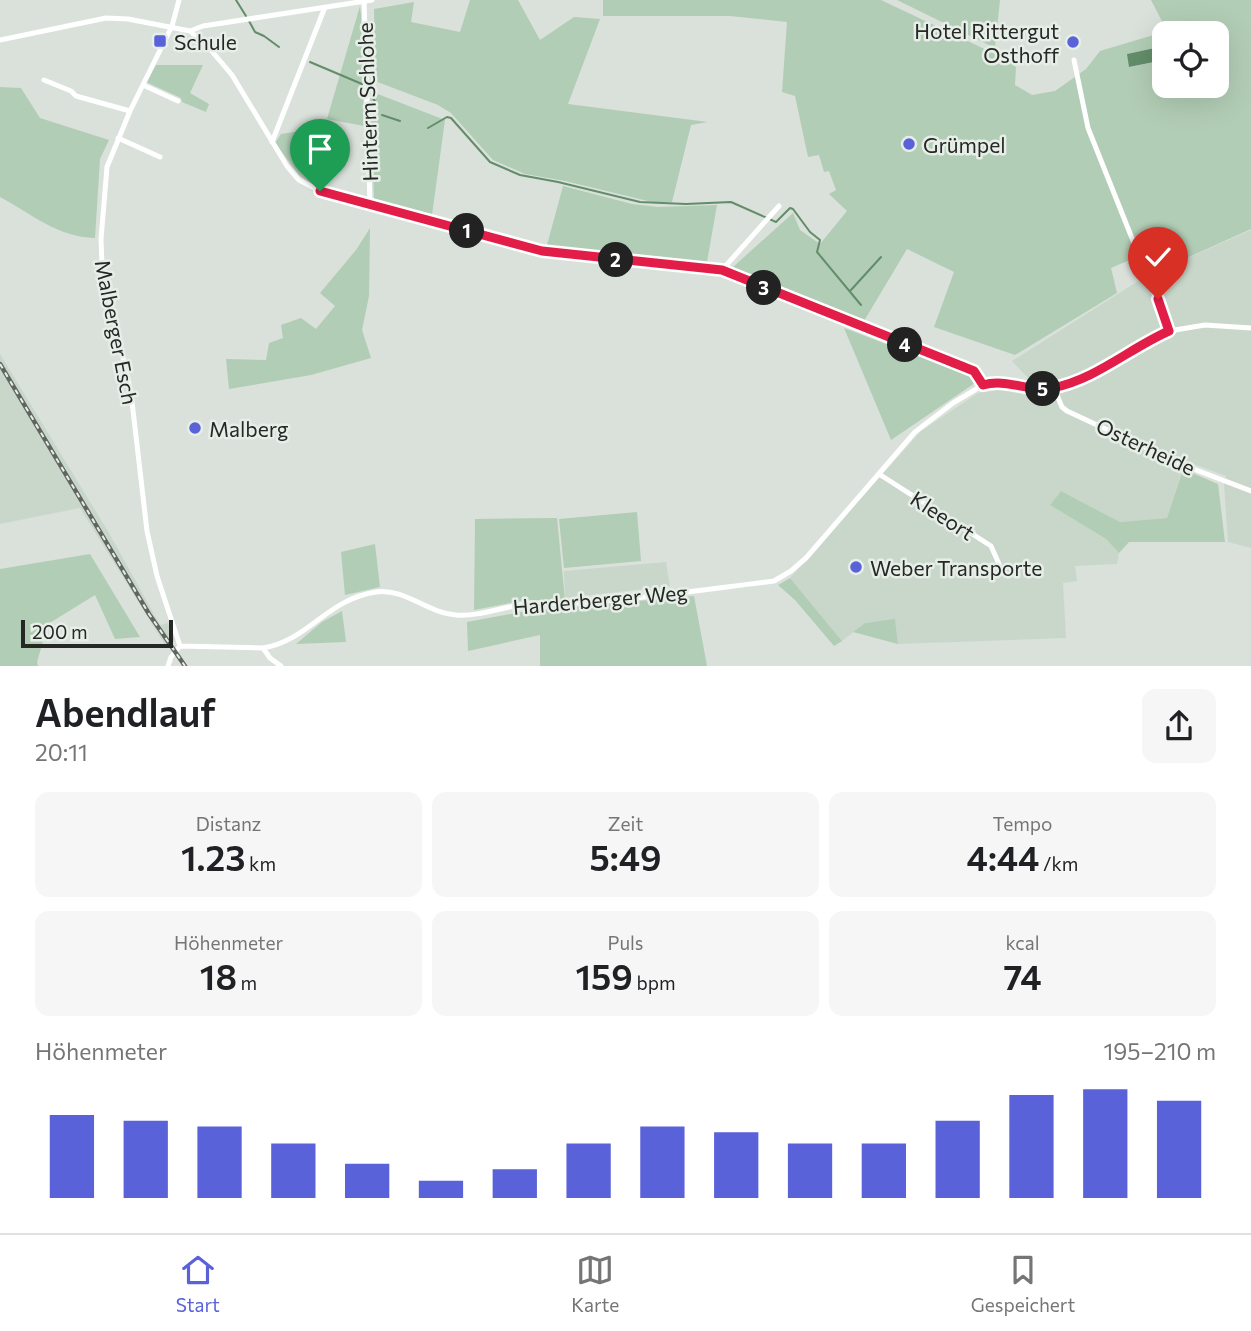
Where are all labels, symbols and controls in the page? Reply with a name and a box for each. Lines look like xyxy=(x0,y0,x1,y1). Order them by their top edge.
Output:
place label: Hotel Rittergut Osthoff xyxy=(914,18,1060,67)
map controls xyxy=(1152,21,1229,98)
button: locate xyxy=(1152,21,1229,98)
street label: Hinterm Schlohe xyxy=(352,22,382,182)
place label: Schule xyxy=(174,29,237,54)
marker: Schule xyxy=(152,33,168,49)
marker: Hotel Rittergut Osthoff xyxy=(1065,34,1081,50)
pin xyxy=(290,119,350,191)
icon: arrive xyxy=(301,130,339,168)
place label: Grümpel xyxy=(923,132,1006,157)
marker: Grümpel xyxy=(901,136,917,152)
pin: 1 xyxy=(449,214,484,248)
text: 1 xyxy=(462,219,471,242)
pin xyxy=(1128,227,1188,299)
icon: check xyxy=(1139,238,1177,276)
pin: 2 xyxy=(598,243,634,278)
text: 2 xyxy=(610,248,621,271)
street label: Malberger Esch xyxy=(91,257,143,407)
pin: 3 xyxy=(746,270,782,306)
text: 3 xyxy=(758,276,769,299)
pin: 4 xyxy=(888,328,922,362)
text: 4 xyxy=(899,333,910,356)
pin: 5 xyxy=(1026,372,1060,406)
text: 5 xyxy=(1037,377,1048,400)
street label: Osterheide xyxy=(1093,412,1199,480)
place label: Malberg xyxy=(209,416,289,441)
marker: Malberg xyxy=(187,420,203,436)
street label: Kleeort xyxy=(906,485,980,545)
place label: Weber Transporte xyxy=(870,555,1042,580)
marker: Weber Transporte xyxy=(848,559,864,575)
street label: Harderberger Weg xyxy=(512,579,688,619)
scale bar xyxy=(21,617,173,649)
text: 200 m xyxy=(32,620,88,643)
text: Abendlauf xyxy=(35,688,216,735)
button: share xyxy=(1142,689,1216,763)
text: 20:11 xyxy=(35,738,88,766)
text: Distanz xyxy=(196,812,261,835)
text: Zeit xyxy=(608,812,643,835)
text: Tempo xyxy=(993,812,1052,835)
text: 1.23 xyxy=(181,835,245,878)
text: 5:49 xyxy=(589,835,662,878)
text: 4:44 xyxy=(967,835,1039,878)
text: km xyxy=(245,852,276,875)
text: /km xyxy=(1039,852,1078,875)
text: Höhenmeter xyxy=(174,931,283,954)
text: Puls xyxy=(607,931,644,954)
text: kcal xyxy=(1005,931,1040,954)
text: 18 xyxy=(200,954,237,997)
text: 159 xyxy=(575,954,633,997)
text: 74 xyxy=(1003,954,1042,997)
text: m xyxy=(237,971,257,994)
text: bpm xyxy=(633,971,676,994)
text: Höhenmeter xyxy=(35,1037,167,1065)
text: 195–210 m xyxy=(1103,1037,1216,1065)
tab: Start xyxy=(176,1251,220,1316)
tab: Karte xyxy=(571,1251,619,1316)
tab: Gespeichert xyxy=(971,1251,1075,1316)

